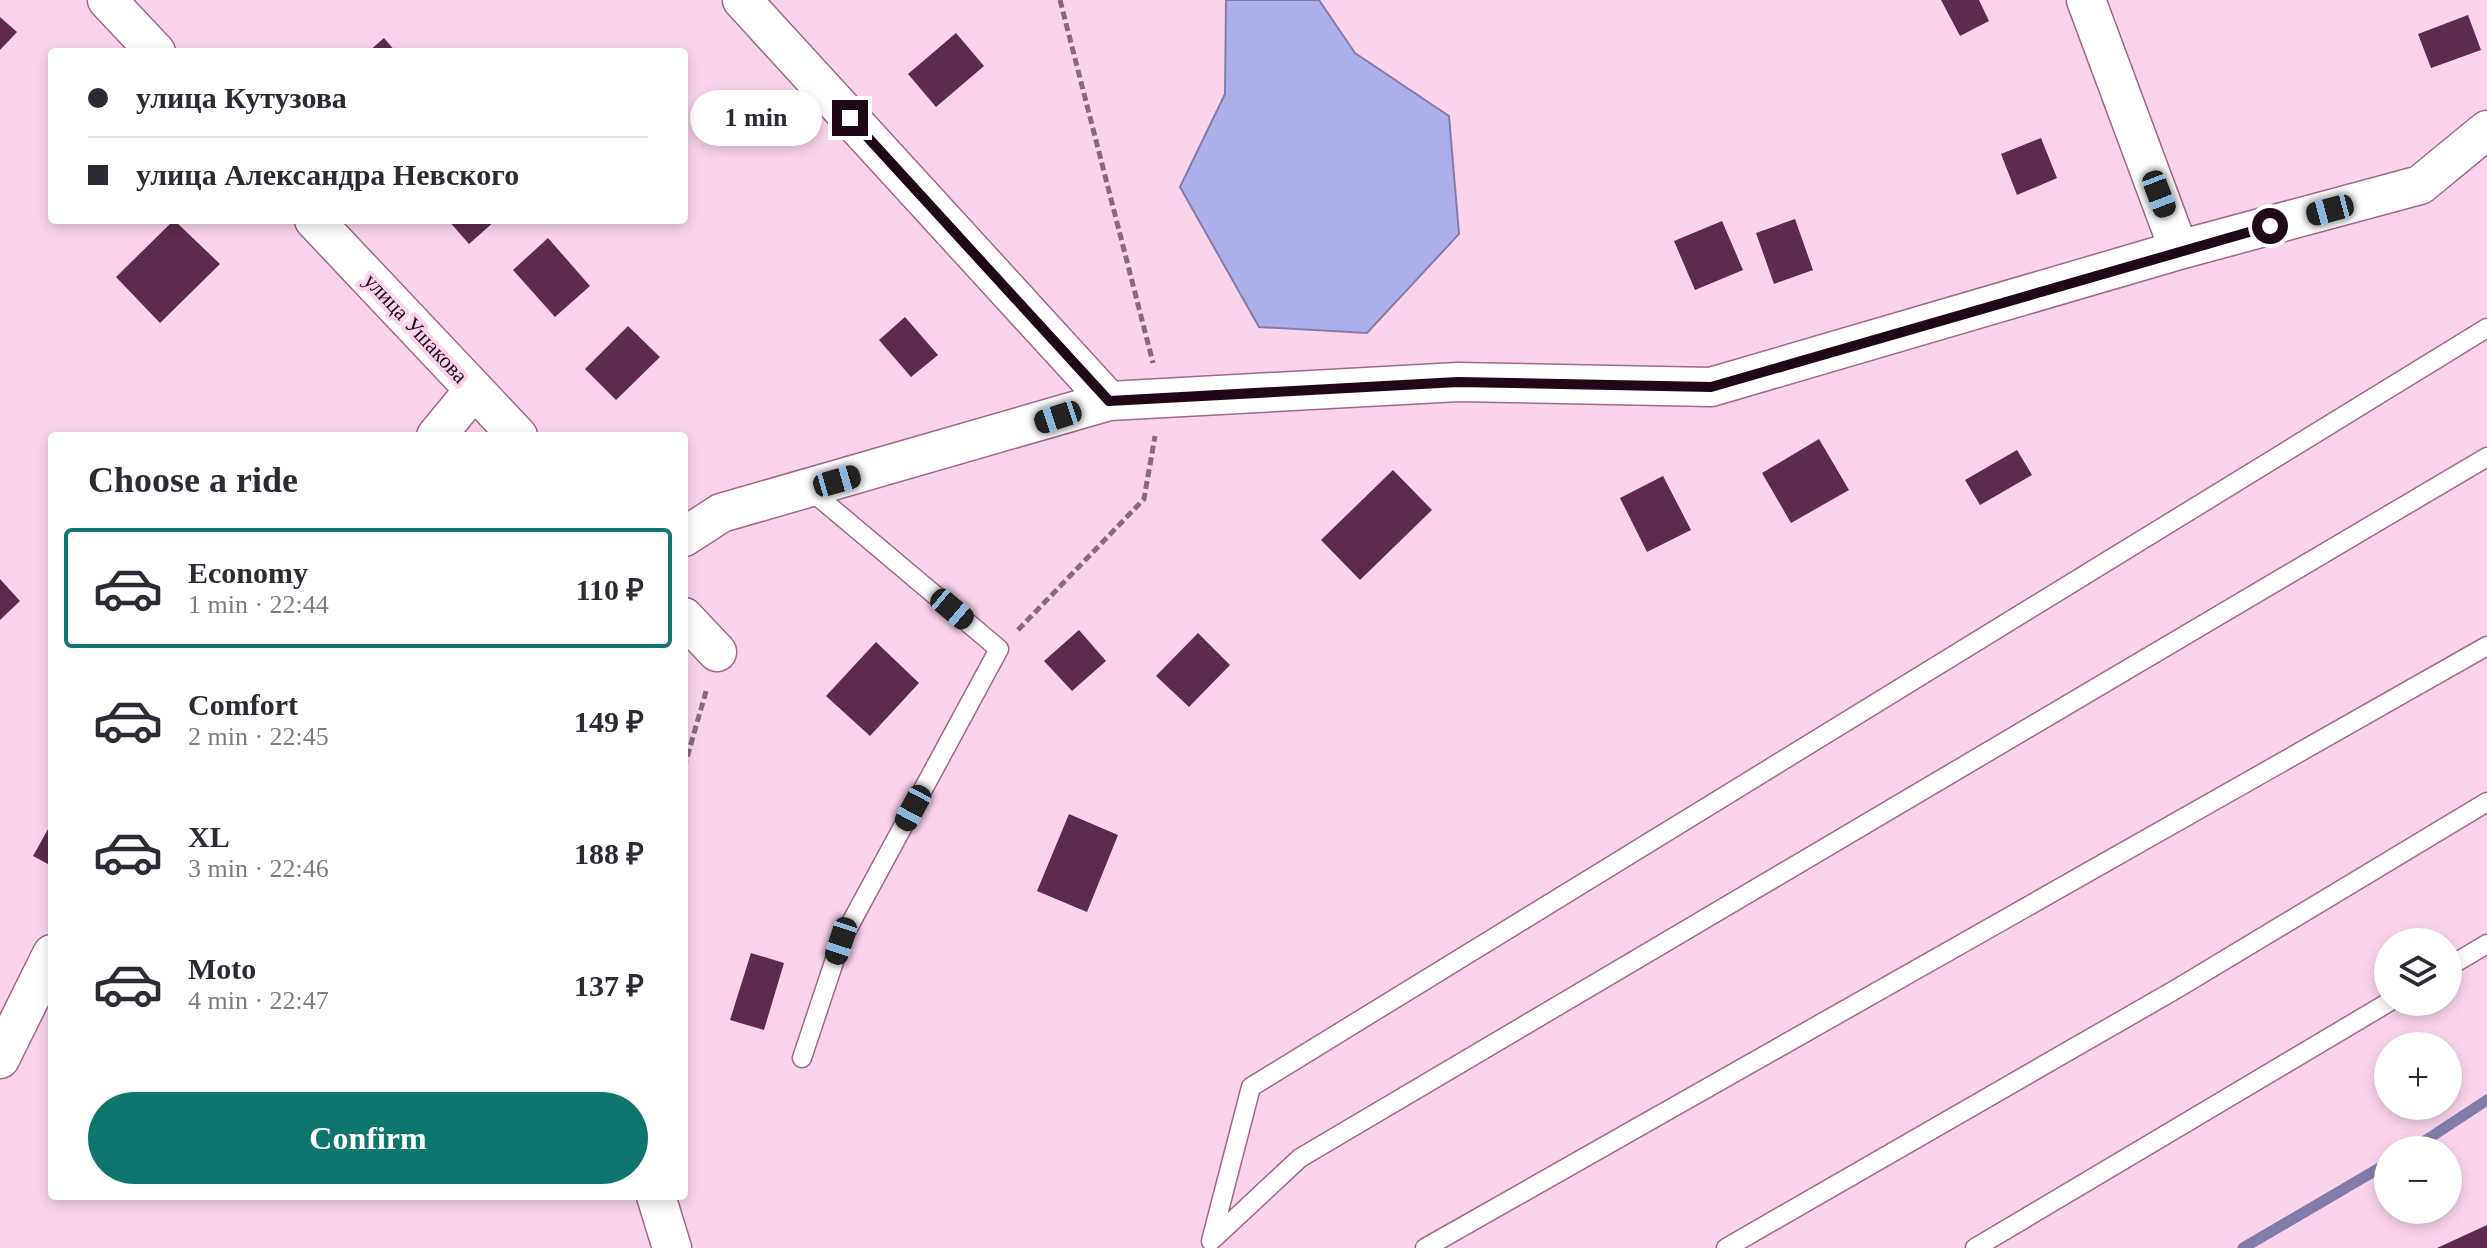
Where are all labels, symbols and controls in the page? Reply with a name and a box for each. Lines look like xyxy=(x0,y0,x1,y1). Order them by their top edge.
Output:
text: улица Кутузова xyxy=(136,81,347,114)
callout: 1 min xyxy=(690,90,822,146)
route end xyxy=(832,100,868,136)
text: 1 min xyxy=(725,103,787,132)
text: улица Александра Невского xyxy=(136,158,519,191)
car xyxy=(2139,167,2179,221)
car xyxy=(2304,192,2356,228)
route start xyxy=(2252,208,2288,244)
street label: улица Ушакова xyxy=(359,268,473,388)
car xyxy=(1031,398,1085,436)
text: Choose a ride xyxy=(88,460,298,500)
car xyxy=(811,463,863,499)
icon: car xyxy=(92,552,164,624)
text: Economy xyxy=(188,556,308,589)
text: 110 ₽ xyxy=(576,573,644,606)
car xyxy=(926,584,978,634)
text: 1 min · 22:44 xyxy=(188,590,329,619)
icon: car xyxy=(92,684,164,756)
text: Comfort xyxy=(188,688,298,721)
text: 149 ₽ xyxy=(574,705,644,738)
text: 2 min · 22:45 xyxy=(188,722,329,751)
car xyxy=(891,781,935,835)
icon: car xyxy=(92,816,164,888)
text: XL xyxy=(188,820,230,853)
text: 188 ₽ xyxy=(574,837,644,870)
text: 3 min · 22:46 xyxy=(188,854,329,883)
car xyxy=(822,914,860,968)
map controls xyxy=(2374,928,2462,1224)
button: layers xyxy=(2374,928,2462,1016)
icon: car xyxy=(92,948,164,1020)
text: Moto xyxy=(188,952,256,985)
text: 137 ₽ xyxy=(574,969,644,1002)
text: 4 min · 22:47 xyxy=(188,986,329,1015)
button: + xyxy=(2374,1032,2462,1120)
button: Confirm xyxy=(88,1092,648,1184)
button: − xyxy=(2374,1136,2462,1224)

